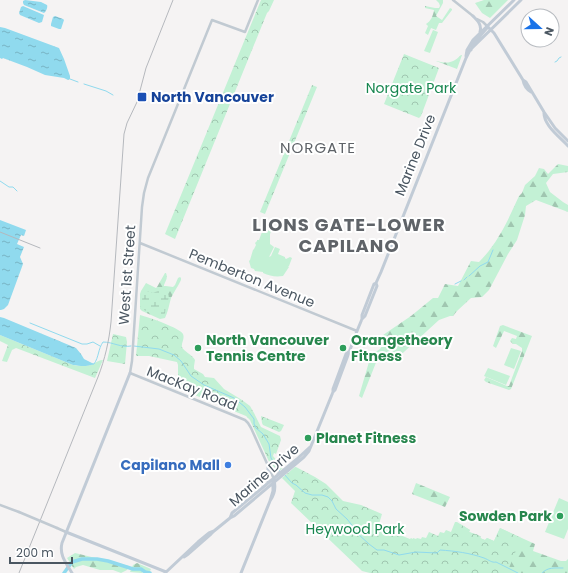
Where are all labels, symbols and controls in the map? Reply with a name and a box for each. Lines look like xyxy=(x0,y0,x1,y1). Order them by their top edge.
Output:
north arrow xyxy=(520,8,560,48)
text: N xyxy=(540,25,558,38)
park label: Norgate Park xyxy=(366,78,457,98)
place label: North Vancouver xyxy=(151,87,274,107)
marker: North Vancouver xyxy=(136,91,148,103)
street label: Marine Drive xyxy=(389,111,441,199)
district label: NORGATE xyxy=(280,137,356,158)
district label: LIONS GATE-LOWER CAPILANO xyxy=(252,212,446,258)
street label: West 1st Street xyxy=(114,224,140,326)
street label: Pemberton Avenue xyxy=(186,244,318,312)
place label: North Vancouver Tennis Centre xyxy=(206,330,329,366)
place label: Orangetheory Fitness xyxy=(351,330,453,366)
marker: North Vancouver Tennis Centre xyxy=(193,343,203,353)
marker: Orangetheory Fitness xyxy=(338,343,348,353)
street label: MacKay Road xyxy=(144,361,240,415)
place label: Planet Fitness xyxy=(316,428,416,448)
marker: Planet Fitness xyxy=(303,433,313,443)
street label: Marine Drive xyxy=(225,439,303,511)
place label: Capilano Mall xyxy=(121,455,220,475)
marker: Capilano Mall xyxy=(223,460,233,470)
place label: Sowden Park xyxy=(459,506,552,526)
marker: Sowden Park xyxy=(555,511,565,521)
park label: Heywood Park xyxy=(306,519,405,539)
scale bar xyxy=(10,539,72,565)
text: 200 m xyxy=(16,544,54,561)

